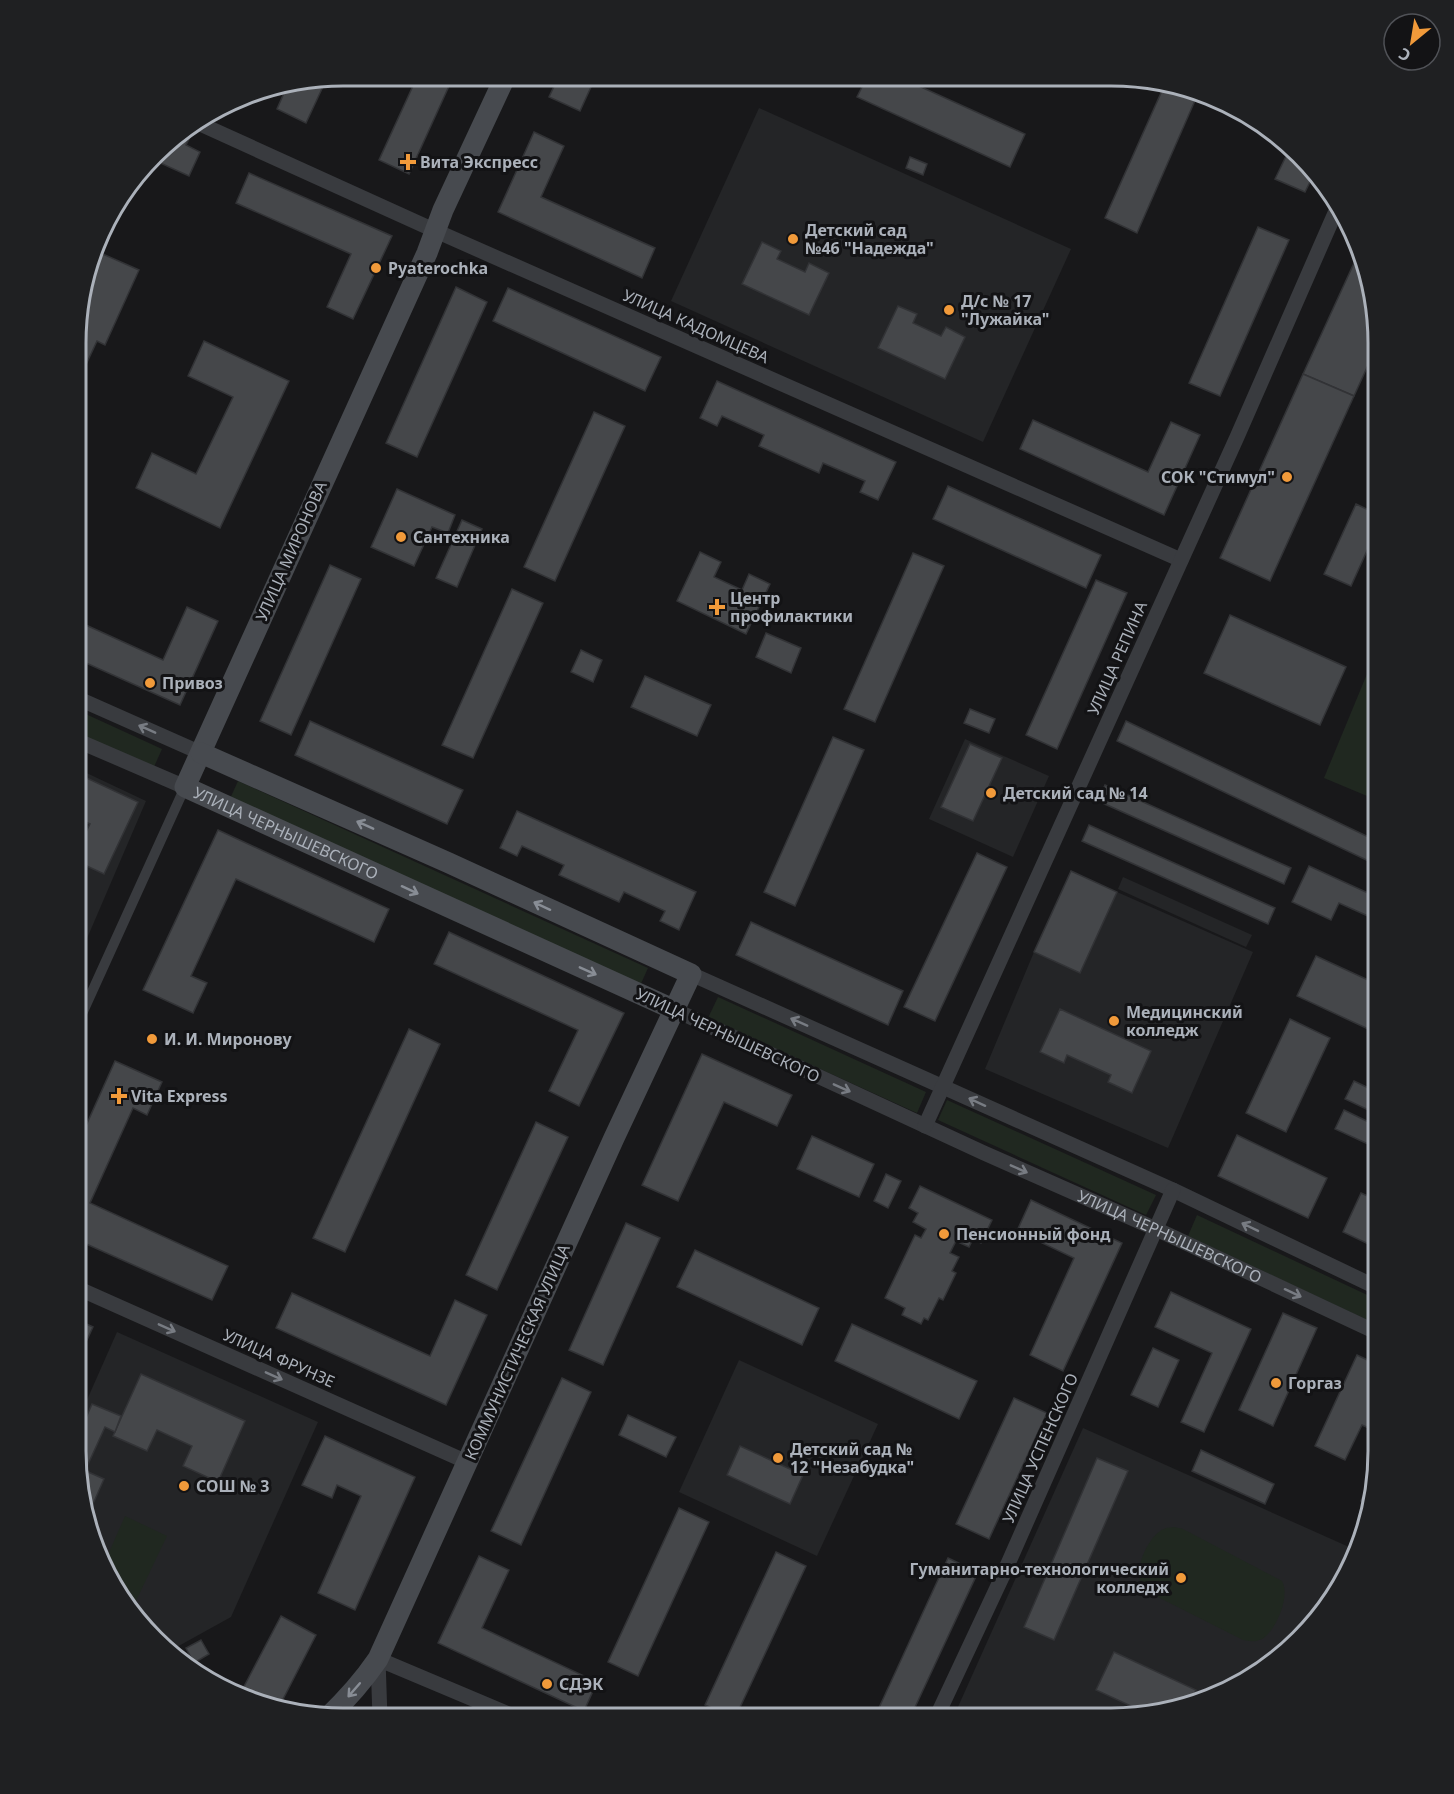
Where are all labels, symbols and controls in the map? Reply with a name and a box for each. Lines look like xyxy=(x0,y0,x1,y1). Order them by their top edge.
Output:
north arrow xyxy=(1382,12,1442,72)
text: С xyxy=(1395,43,1414,67)
place label: Вита Экспресс xyxy=(420,151,538,173)
marker: Вита Экспресс xyxy=(401,155,415,169)
place label: Детский сад №46 "Надежда" xyxy=(805,219,934,259)
marker: Детский сад №46 "Надежда" xyxy=(786,232,800,246)
place label: Pyaterochka xyxy=(388,257,488,279)
marker: Pyaterochka xyxy=(369,261,383,275)
street label: УЛИЦА КАДОМЦЕВА xyxy=(619,284,773,368)
place label: Д/с № 17 "Лужайка" xyxy=(961,290,1049,330)
marker: Д/с № 17 "Лужайка" xyxy=(942,303,956,317)
place label: СОК "Стимул" xyxy=(1161,466,1275,488)
marker: СОК "Стимул" xyxy=(1280,470,1294,484)
street label: УЛИЦА МИРОНОВА xyxy=(250,477,332,624)
place label: Сантехника xyxy=(413,526,510,548)
marker: Сантехника xyxy=(394,530,408,544)
place label: Центр профилактики xyxy=(730,587,853,627)
street label: УЛИЦА РЕПИНА xyxy=(1082,597,1152,718)
marker: Центр профилактики xyxy=(708,598,726,616)
place label: Привоз xyxy=(162,672,223,694)
marker: Привоз xyxy=(143,676,157,690)
one-way arrow xyxy=(139,723,157,734)
street label: УЛИЦА ЧЕРНЫШЕВСКОГО xyxy=(190,781,382,885)
place label: Детский сад № 14 xyxy=(1003,782,1148,804)
marker: Детский сад № 14 xyxy=(984,786,998,800)
one-way arrow xyxy=(356,819,374,830)
one-way arrow xyxy=(401,885,419,896)
one-way arrow xyxy=(534,899,552,911)
one-way arrow xyxy=(578,965,596,977)
street label: УЛИЦА ЧЕРНЫШЕВСКОГО xyxy=(632,983,824,1087)
place label: Медицинский колледж xyxy=(1126,1001,1243,1041)
marker: Медицинский колледж xyxy=(1107,1014,1121,1028)
one-way arrow xyxy=(791,1016,809,1027)
place label: И. И. Миронову xyxy=(164,1028,292,1050)
marker: И. И. Миронову xyxy=(145,1032,159,1046)
one-way arrow xyxy=(832,1083,850,1094)
place label: Vita Express xyxy=(131,1085,228,1107)
marker: Vita Express xyxy=(112,1089,126,1103)
one-way arrow xyxy=(969,1095,987,1107)
one-way arrow xyxy=(1010,1163,1028,1175)
street label: УЛИЦА ЧЕРНЫШЕВСКОГО xyxy=(1074,1185,1266,1288)
one-way arrow xyxy=(1241,1220,1259,1232)
place label: Пенсионный фонд xyxy=(956,1223,1111,1245)
marker: Пенсионный фонд xyxy=(937,1227,951,1241)
street label: КОММУНИСТИЧЕСКАЯ УЛИЦА xyxy=(459,1240,575,1463)
one-way arrow xyxy=(1283,1287,1301,1299)
one-way arrow xyxy=(157,1323,175,1334)
street label: УЛИЦА ФРУНЗЕ xyxy=(220,1324,338,1392)
one-way arrow xyxy=(264,1370,282,1382)
street label: УЛИЦА УСПЕНСКОГО xyxy=(997,1370,1083,1526)
place label: Горгаз xyxy=(1288,1372,1342,1394)
marker: Горгаз xyxy=(1269,1376,1283,1390)
place label: Детский сад № 12 "Незабудка" xyxy=(790,1438,914,1478)
marker: Детский сад № 12 "Незабудка" xyxy=(771,1451,785,1465)
place label: СОШ № 3 xyxy=(196,1475,269,1497)
marker: СОШ № 3 xyxy=(177,1479,191,1493)
place label: Гуманитарно-технологический колледж xyxy=(910,1558,1169,1598)
marker: Гуманитарно-технологический колледж xyxy=(1174,1571,1188,1585)
place label: СДЭК xyxy=(559,1673,604,1695)
marker: СДЭК xyxy=(540,1677,554,1691)
one-way arrow xyxy=(348,1682,361,1698)

